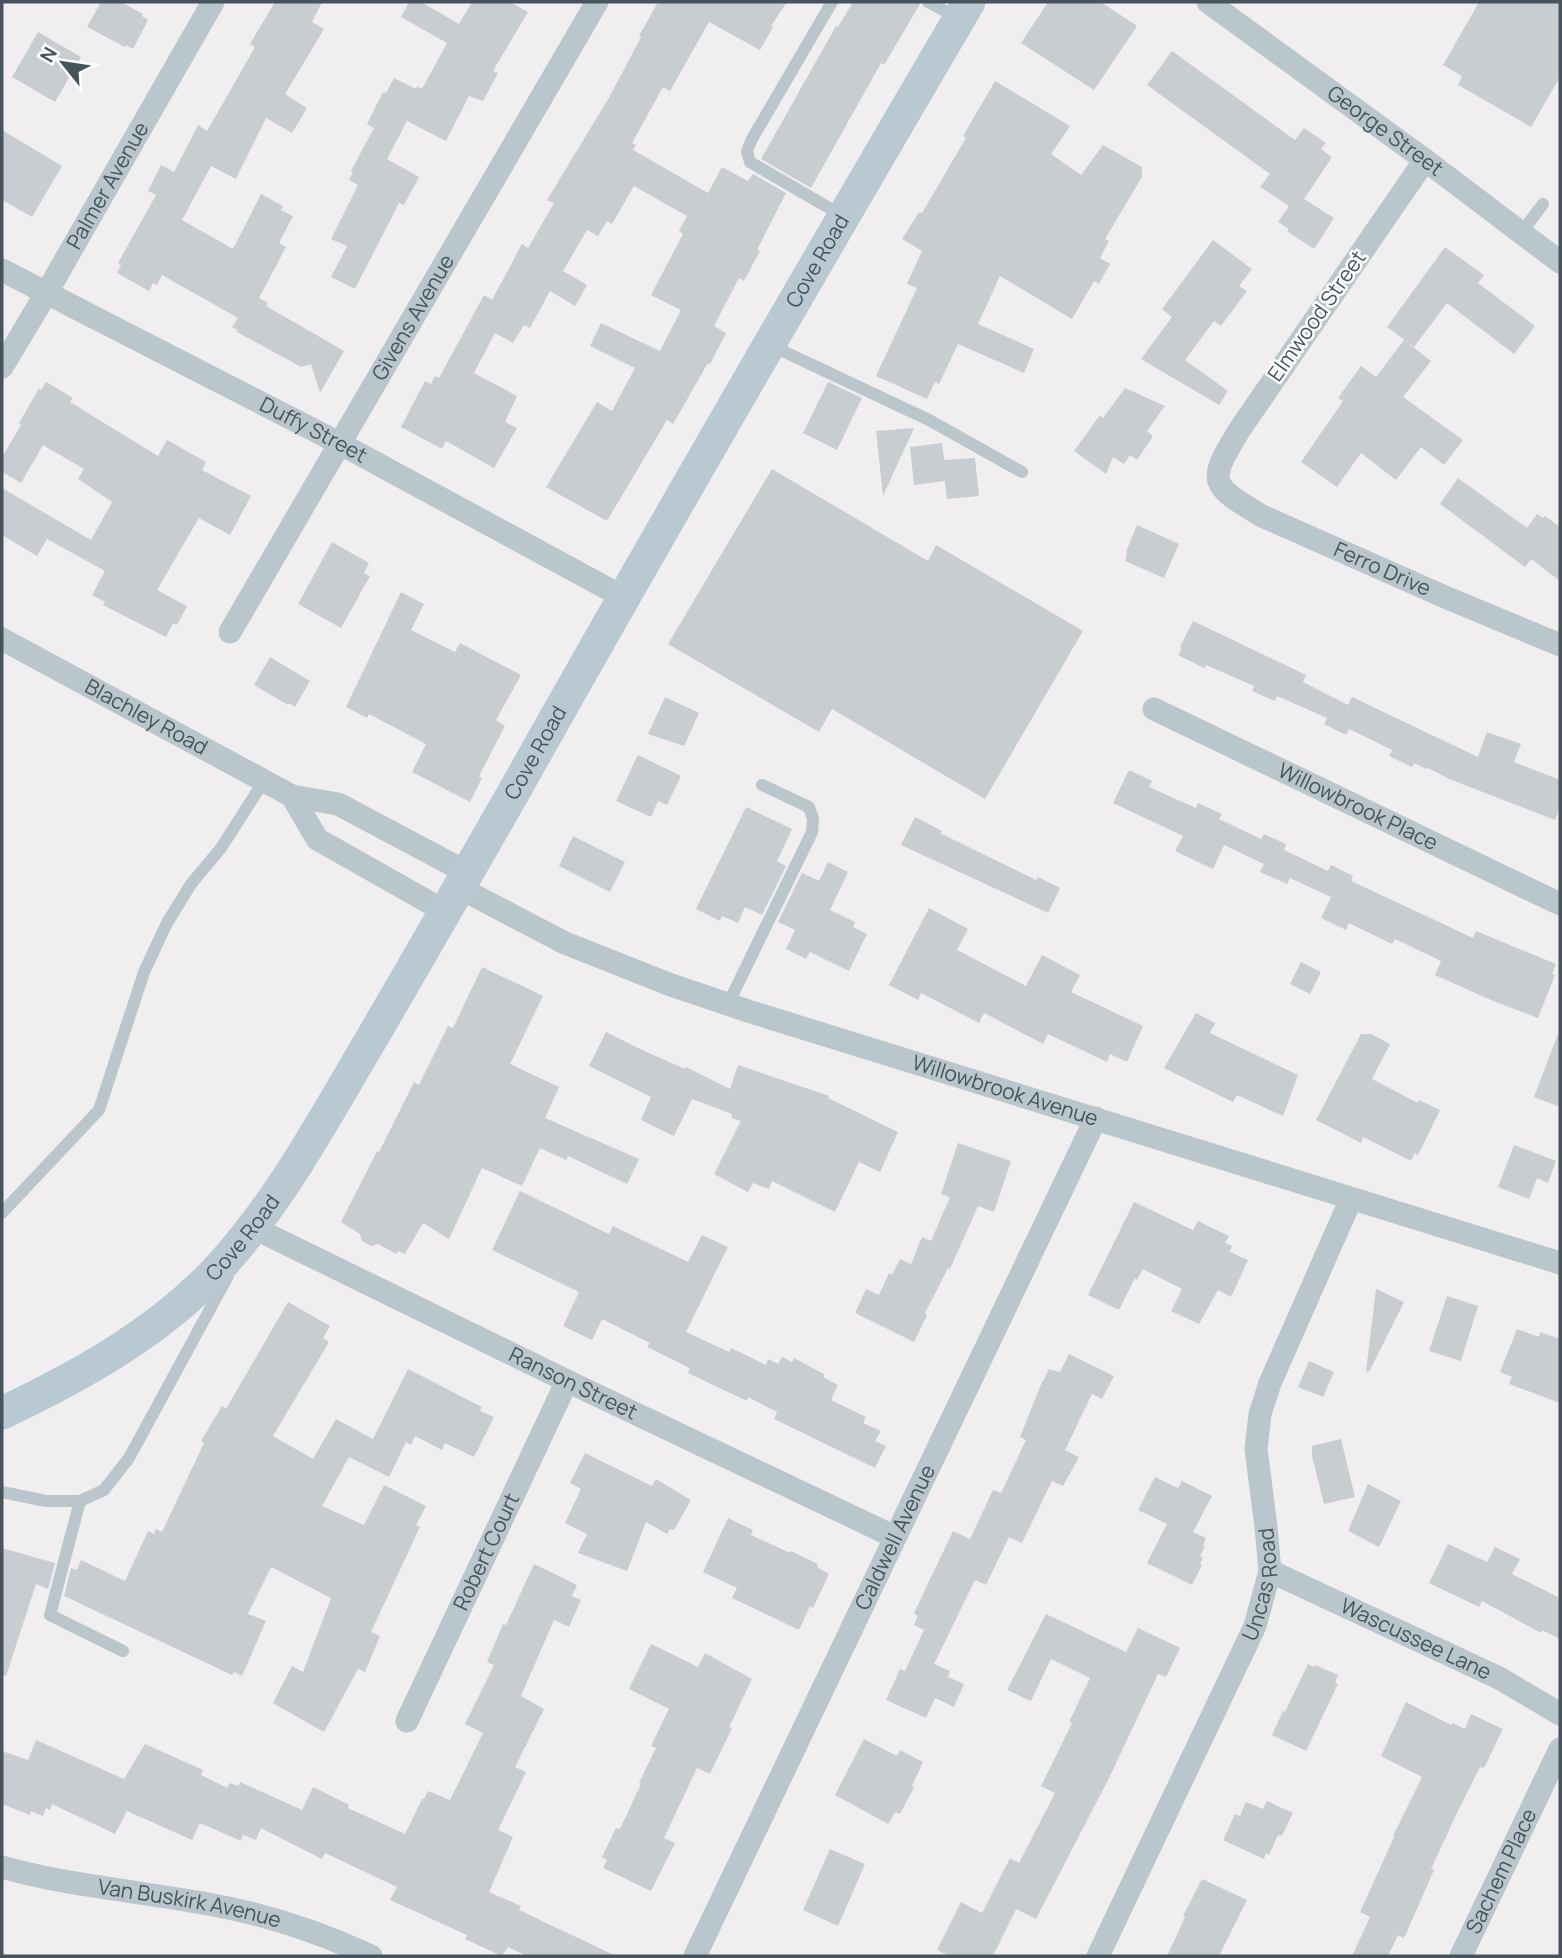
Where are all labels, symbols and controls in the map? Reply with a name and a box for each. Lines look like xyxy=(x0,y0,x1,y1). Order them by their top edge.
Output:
north arrow xyxy=(28,28,98,98)
text: N xyxy=(34,42,63,67)
street label: George Street xyxy=(1322,78,1449,182)
street label: Palmer Avenue xyxy=(59,116,155,254)
street label: Cove Road xyxy=(779,209,855,312)
street label: Elmwood Street xyxy=(1261,245,1372,386)
street label: Givens Avenue xyxy=(365,249,460,385)
street label: Duffy Street xyxy=(255,390,372,469)
street label: Ferro Drive xyxy=(1330,535,1436,602)
street label: Blachley Road xyxy=(80,672,213,761)
street label: Cove Road xyxy=(497,700,572,805)
street label: Willowbrook Place xyxy=(1274,756,1443,856)
street label: Willowbrook Avenue xyxy=(909,1048,1102,1132)
street label: Cove Road xyxy=(199,1189,286,1287)
street label: Ranson Street xyxy=(505,1340,642,1425)
street label: Caldwell Avenue xyxy=(848,1460,941,1614)
street label: Robert Court xyxy=(446,1488,525,1615)
street label: Uncas Road xyxy=(1235,1527,1284,1645)
street label: Wascussee Lane xyxy=(1336,1591,1496,1686)
street label: Sachem Place xyxy=(1459,1804,1543,1938)
street label: Van Buskirk Avenue xyxy=(96,1872,285,1934)

